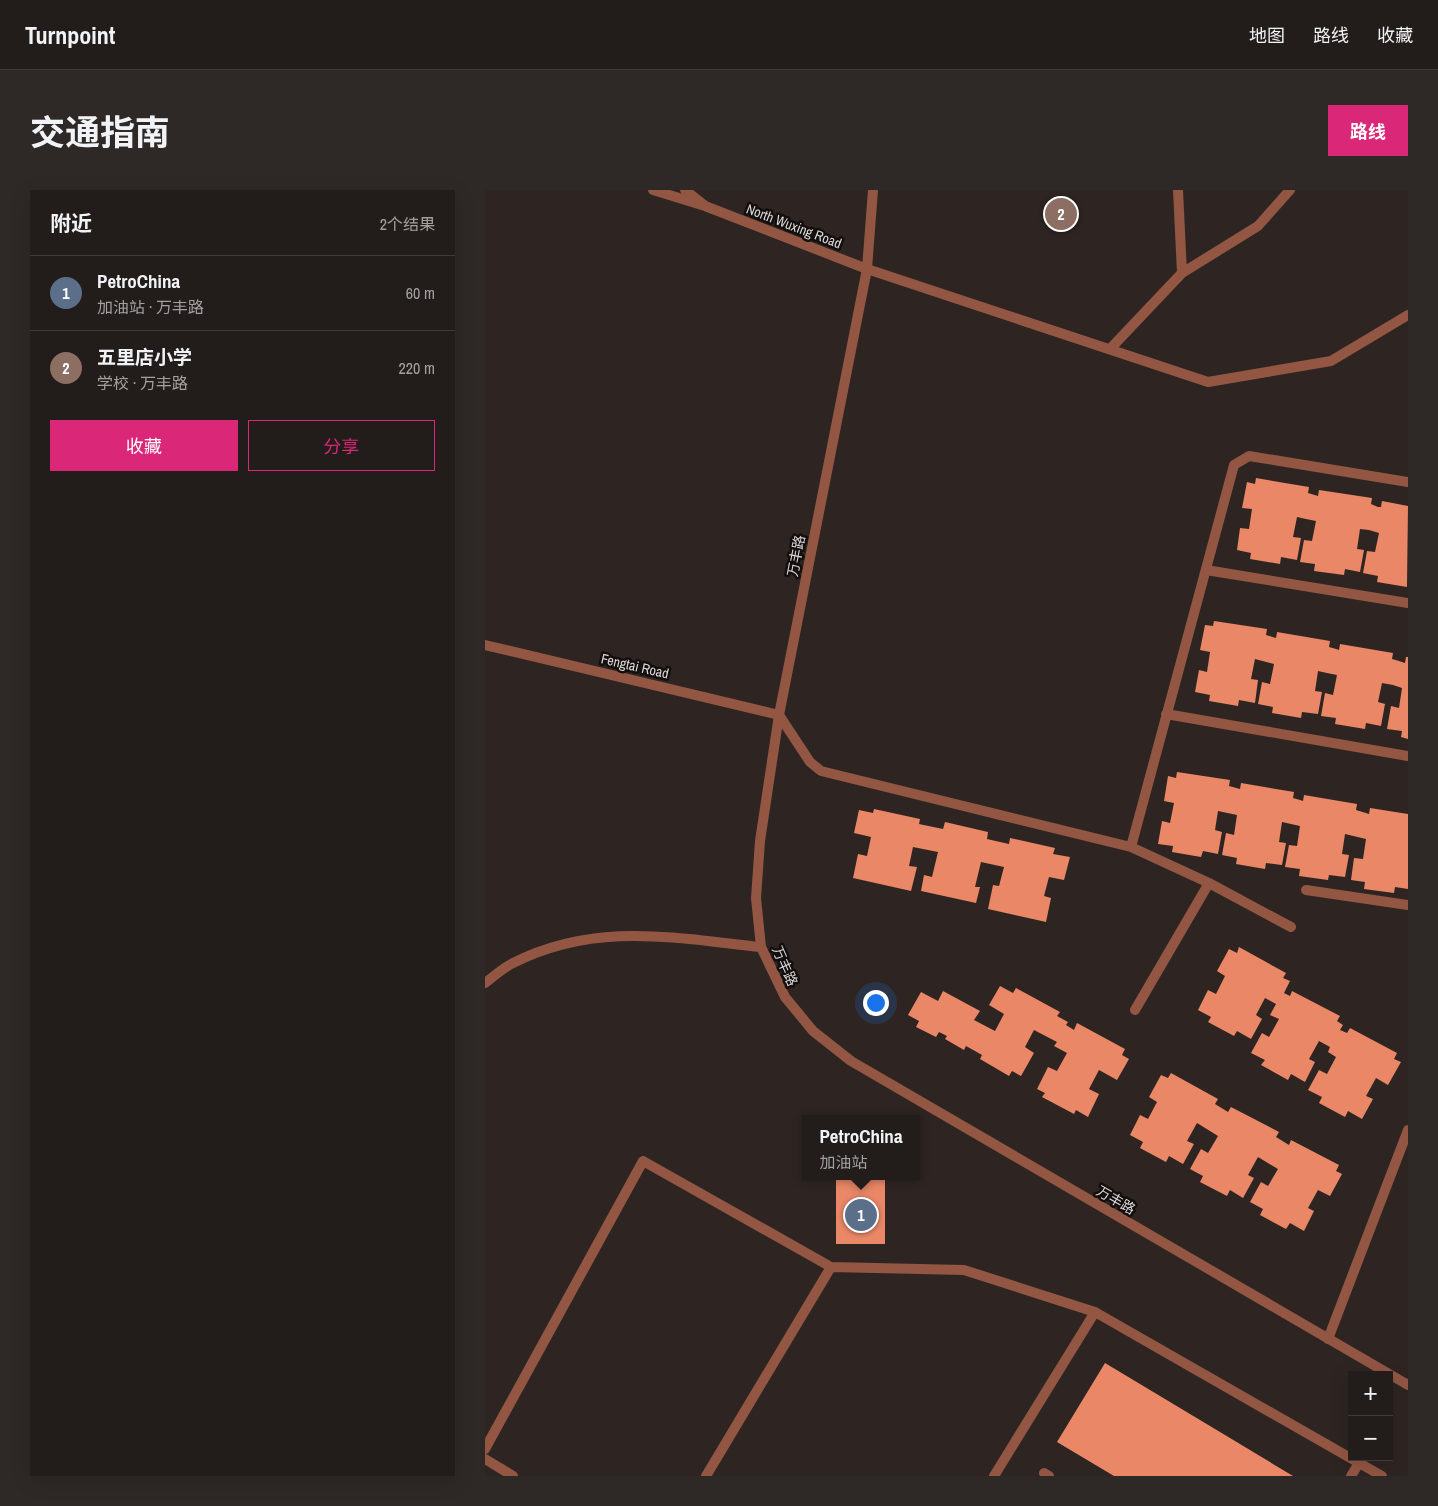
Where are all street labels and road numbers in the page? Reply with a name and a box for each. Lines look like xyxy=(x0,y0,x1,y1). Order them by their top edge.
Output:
street label: North Wuxing Road xyxy=(744,200,844,252)
street label: 万丰路 xyxy=(783,534,809,578)
street label: Fengtai Road xyxy=(599,649,671,683)
street label: 万丰路 xyxy=(768,943,802,989)
street label: 万丰路 xyxy=(1093,1182,1139,1218)

